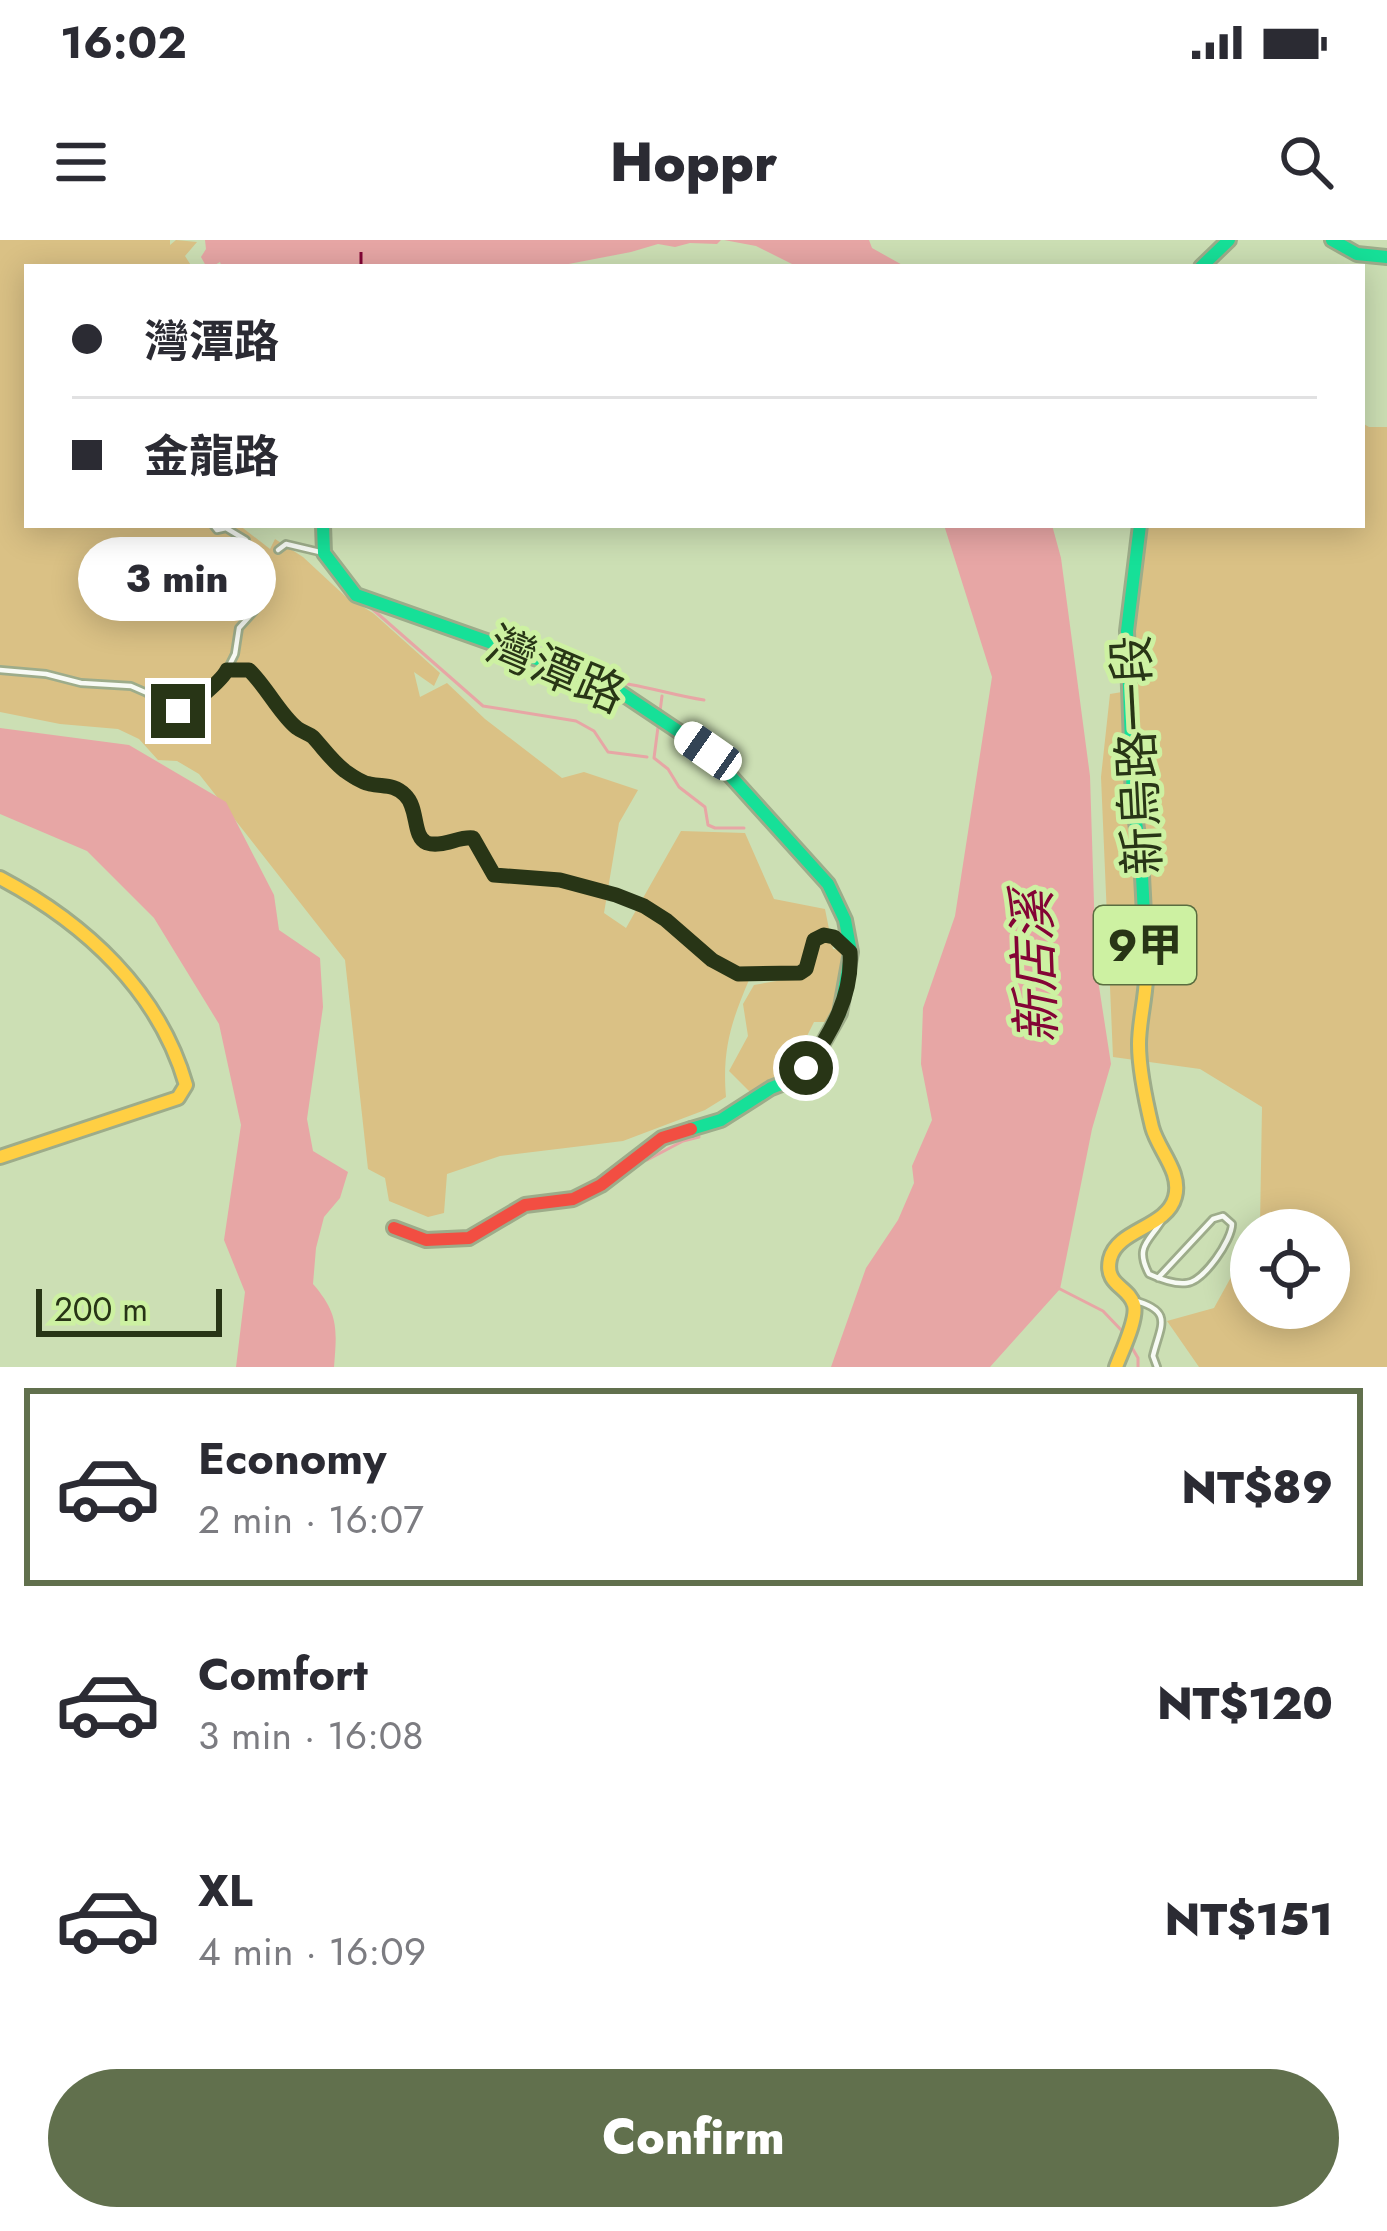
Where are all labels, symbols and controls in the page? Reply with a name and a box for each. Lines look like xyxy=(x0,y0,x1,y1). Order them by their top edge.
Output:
text: 16:02 xyxy=(60,10,187,75)
text: Hoppr xyxy=(610,123,777,201)
icon: menu xyxy=(48,129,114,195)
icon: search xyxy=(1273,129,1339,195)
text: 灣潭路 xyxy=(144,309,279,374)
text: 金龍路 xyxy=(144,424,279,489)
callout: 3 min xyxy=(79,537,277,621)
text: 3 min xyxy=(125,550,229,607)
street label: 灣潭路 xyxy=(476,610,636,730)
street label: 新烏路一段 xyxy=(1096,633,1178,877)
route end xyxy=(151,684,205,738)
car xyxy=(668,716,748,786)
water label: 新店溪 xyxy=(994,883,1074,1045)
road number: 9甲 xyxy=(1094,906,1196,984)
route start xyxy=(779,1041,833,1095)
map controls xyxy=(1230,1209,1350,1329)
button: locate xyxy=(1230,1209,1350,1329)
scale bar xyxy=(36,1283,222,1336)
text: 200 m xyxy=(54,1286,148,1333)
text: Economy xyxy=(198,1426,386,1491)
icon: car xyxy=(54,1433,162,1541)
text: NT$89 xyxy=(1181,1455,1333,1520)
text: 2 min · 16:07 xyxy=(198,1491,424,1548)
text: Comfort xyxy=(198,1642,368,1707)
icon: car xyxy=(54,1649,162,1757)
text: NT$120 xyxy=(1157,1671,1333,1736)
text: 3 min · 16:08 xyxy=(198,1707,424,1764)
text: XL xyxy=(198,1858,253,1923)
icon: car xyxy=(54,1865,162,1973)
text: NT$151 xyxy=(1164,1887,1333,1952)
text: 4 min · 16:09 xyxy=(198,1923,426,1980)
button: Confirm xyxy=(48,2069,1339,2207)

